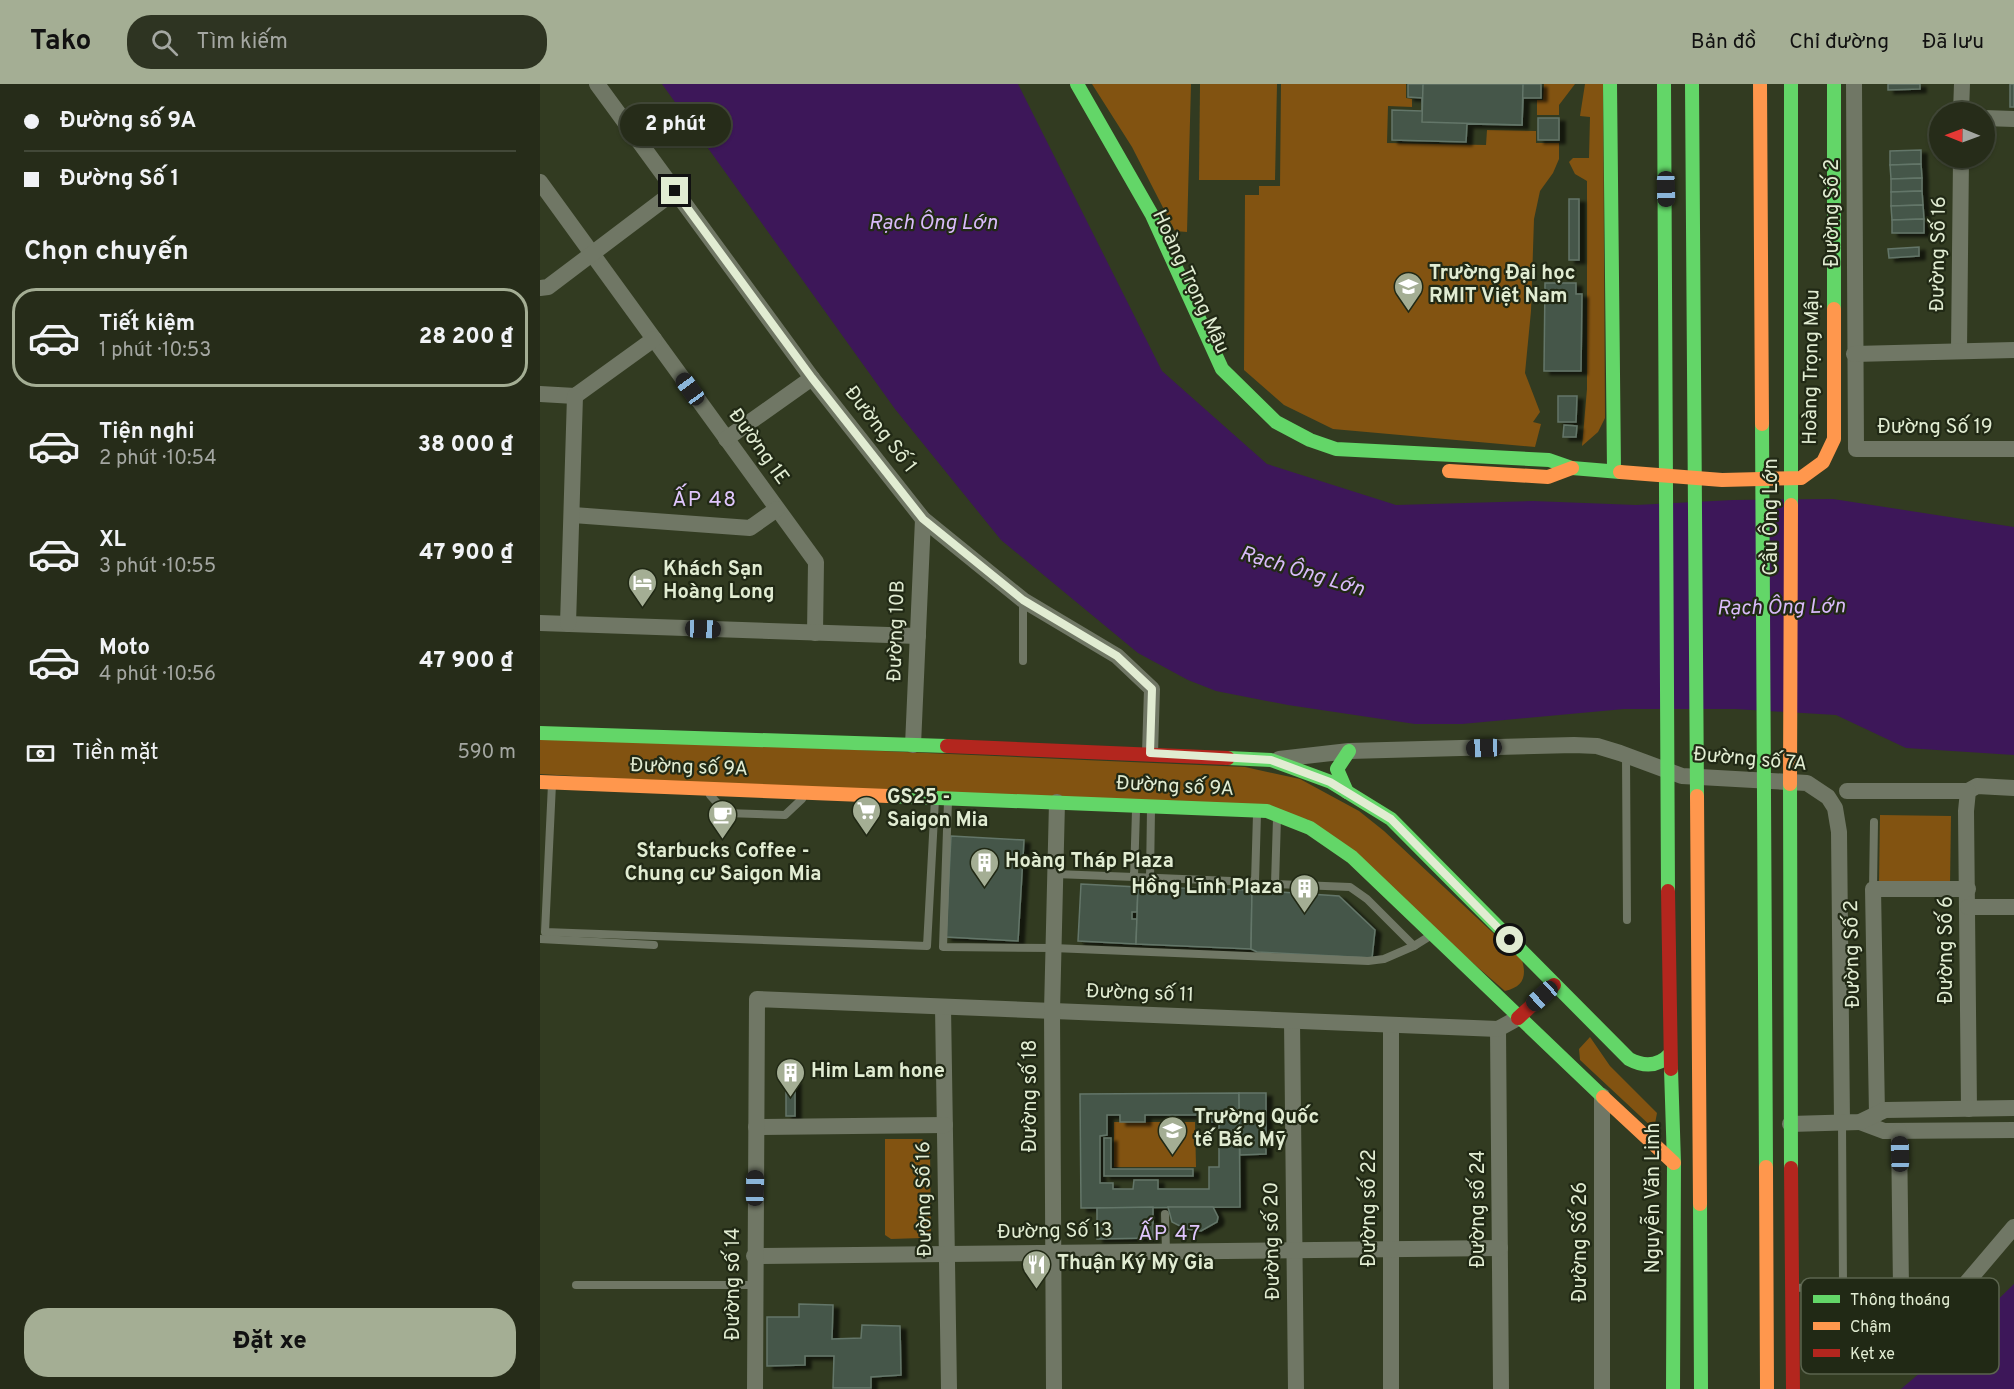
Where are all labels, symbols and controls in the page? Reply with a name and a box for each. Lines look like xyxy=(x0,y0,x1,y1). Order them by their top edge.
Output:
search box xyxy=(127,15,547,69)
text: Tako xyxy=(30,24,91,60)
icon: search xyxy=(148,26,181,59)
text: Tìm kiếm xyxy=(196,29,288,56)
text: Bản đồ xyxy=(1691,29,1756,56)
text: Chỉ đường xyxy=(1789,29,1889,56)
text: Đã lưu xyxy=(1922,29,1984,56)
north arrow xyxy=(1929,102,1995,168)
map controls xyxy=(1929,102,1995,168)
callout: 2 phút xyxy=(620,104,730,146)
text: Đường số 9A xyxy=(60,108,196,135)
text: 2 phút xyxy=(645,112,706,138)
street label: Đường Số 2 xyxy=(1819,159,1846,267)
text: Đường Số 1 xyxy=(60,166,179,193)
car xyxy=(1657,171,1675,207)
route end xyxy=(661,177,688,204)
street label: Đường Số 16 xyxy=(1924,196,1953,312)
street label: Hoàng Trọng Mậu xyxy=(1145,206,1235,358)
water label: Rạch Ông Lớn xyxy=(869,209,998,237)
text: Chọn chuyến xyxy=(24,235,189,269)
place label: Trường Đại học RMIT Việt Nam xyxy=(1429,261,1576,310)
school or university icon: Trường Đại học RMIT Việt Nam xyxy=(1392,270,1424,312)
street label: Hoàng Trọng Mậu xyxy=(1798,289,1826,445)
icon: car xyxy=(27,311,81,365)
text: Tiết kiệm xyxy=(99,311,195,338)
text: 28 200 ₫ xyxy=(419,324,513,351)
text: 1 phút · 10:53 xyxy=(99,338,211,364)
car xyxy=(672,369,708,409)
street label: Đường Số 1 xyxy=(838,381,923,479)
street label: Đường 1E xyxy=(722,404,794,490)
street label: Đường Số 19 xyxy=(1877,414,1993,441)
icon: car xyxy=(27,419,81,473)
text: Tiện nghi xyxy=(99,419,194,446)
text: 38 000 ₫ xyxy=(418,432,513,459)
text: 2 phút · 10:54 xyxy=(99,446,217,472)
street label: Cầu Ông Lớn xyxy=(1757,458,1785,576)
district label: ẤP 48 xyxy=(672,483,738,514)
icon: car xyxy=(27,527,81,581)
text: XL xyxy=(99,527,126,554)
water label: Rạch Ông Lớn xyxy=(1236,539,1368,604)
text: 47 900 ₫ xyxy=(419,540,513,567)
text: 3 phút · 10:55 xyxy=(99,554,216,580)
place label: Khách Sạn Hoàng Long xyxy=(663,557,774,606)
hotel icon: Khách Sạn Hoàng Long xyxy=(626,566,658,608)
street label: Đường 10B xyxy=(882,580,912,682)
water label: Rạch Ông Lớn xyxy=(1716,592,1846,623)
car xyxy=(685,619,721,639)
icon: car xyxy=(27,635,81,689)
text: Moto xyxy=(99,635,150,662)
text: 47 900 ₫ xyxy=(419,648,513,675)
text: 4 phút · 10:56 xyxy=(99,662,216,688)
icon: cash xyxy=(24,737,57,770)
car xyxy=(1466,738,1502,758)
text: Tiền mặt xyxy=(72,740,159,767)
text: 590 m xyxy=(458,740,516,766)
street label: Đường số 7A xyxy=(1692,741,1808,778)
street label: Đường số 9A xyxy=(630,752,748,783)
street label: Đường số 9A xyxy=(1115,770,1235,803)
place label: GS25 - Saigon Mia xyxy=(887,785,988,834)
supermarket icon: GS25 - Saigon Mia xyxy=(850,794,882,836)
cafe icon: Starbucks Coffee - Chung cư Saigon Mia xyxy=(707,798,739,840)
place label: Starbucks Coffee - Chung cư Saigon Mia xyxy=(624,839,822,888)
building icon: Hoàng Tháp Plaza xyxy=(968,846,1000,888)
place label: Hoàng Tháp Plaza xyxy=(1005,849,1174,875)
building icon: Hồng Lĩnh Plaza xyxy=(1288,872,1320,914)
place label: Hồng Lĩnh Plaza xyxy=(1131,874,1283,901)
street label: Đường Số 6 xyxy=(1933,896,1960,1004)
street label: Đường Số 2 xyxy=(1838,900,1867,1008)
route start xyxy=(1496,926,1523,953)
car xyxy=(1523,977,1561,1015)
street label: Đường số 11 xyxy=(1085,978,1195,1009)
street label: Đường số 18 xyxy=(1017,1039,1044,1153)
building icon: Him Lam hone xyxy=(774,1056,806,1098)
place label: Him Lam hone xyxy=(811,1059,945,1085)
place label: Trường Quốc tế Bắc Mỹ xyxy=(1194,1104,1319,1154)
school or university icon: Trường Quốc tế Bắc Mỹ xyxy=(1157,1114,1189,1156)
street label: Nguyễn Văn Linh xyxy=(1639,1122,1667,1274)
car xyxy=(1891,1136,1909,1172)
street label: Đường Số 16 xyxy=(910,1141,939,1257)
street label: Đường số 22 xyxy=(1356,1149,1383,1267)
street label: Đường số 24 xyxy=(1465,1150,1492,1268)
car xyxy=(746,1170,764,1206)
street label: Đường số 20 xyxy=(1258,1182,1287,1300)
street label: Đường Số 26 xyxy=(1567,1182,1594,1302)
street label: Đường Số 13 xyxy=(997,1217,1113,1246)
district label: ẤP 47 xyxy=(1138,1217,1202,1248)
street label: Đường số 14 xyxy=(720,1228,747,1340)
restaurant icon: Thuận Ký Mỳ Gia xyxy=(1020,1248,1052,1290)
place label: Thuận Ký Mỳ Gia xyxy=(1057,1251,1214,1277)
legend xyxy=(1801,1278,1999,1374)
text: Thông thoáng xyxy=(1850,1291,1950,1311)
button: Đặt xe xyxy=(24,1308,516,1377)
text: Chậm xyxy=(1850,1318,1891,1338)
text: Kẹt xe xyxy=(1850,1345,1895,1365)

